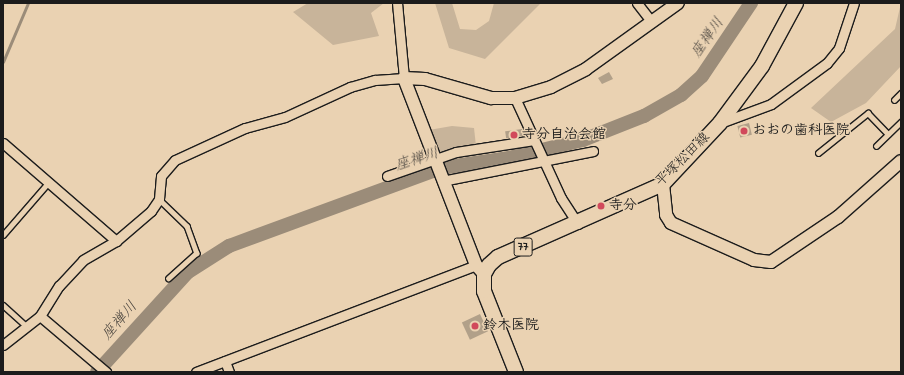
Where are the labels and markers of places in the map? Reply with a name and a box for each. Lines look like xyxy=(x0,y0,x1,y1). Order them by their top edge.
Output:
place label: おおの歯科医院 xyxy=(752,123,850,139)
marker: おおの歯科医院 xyxy=(739,126,749,136)
place label: 寺分自治会館 xyxy=(522,127,606,143)
marker: 寺分自治会館 xyxy=(509,130,519,140)
place label: 寺分 xyxy=(609,198,637,214)
marker: 寺分 xyxy=(596,201,606,211)
place label: 鈴木医院 xyxy=(483,318,539,334)
marker: 鈴木医院 xyxy=(470,321,480,331)

